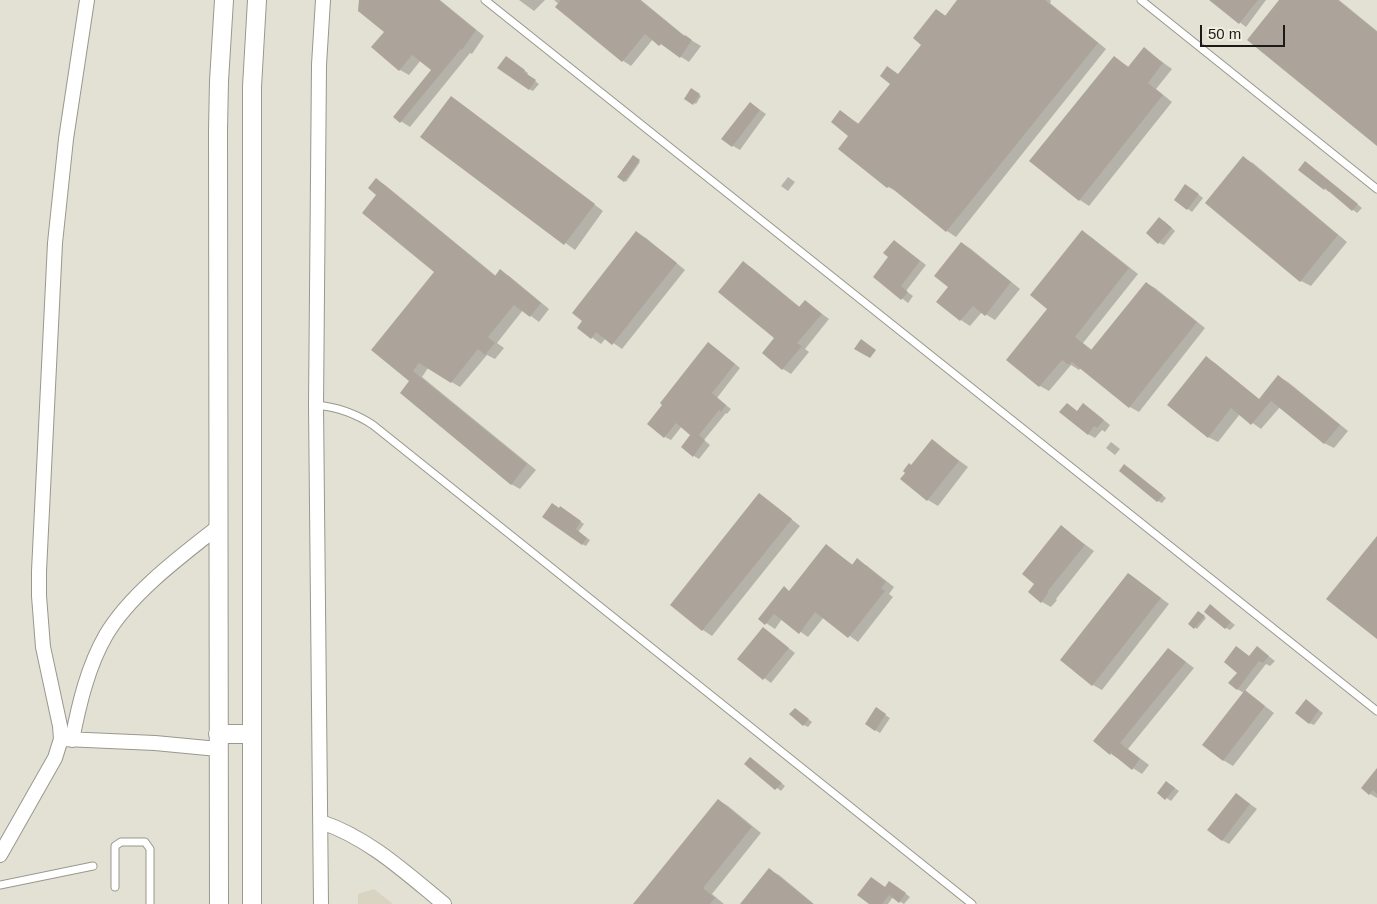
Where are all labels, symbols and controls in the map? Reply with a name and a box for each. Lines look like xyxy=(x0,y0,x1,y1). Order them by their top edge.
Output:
scale bar xyxy=(1202,15,1287,47)
text: 50 m xyxy=(1208,25,1241,42)

